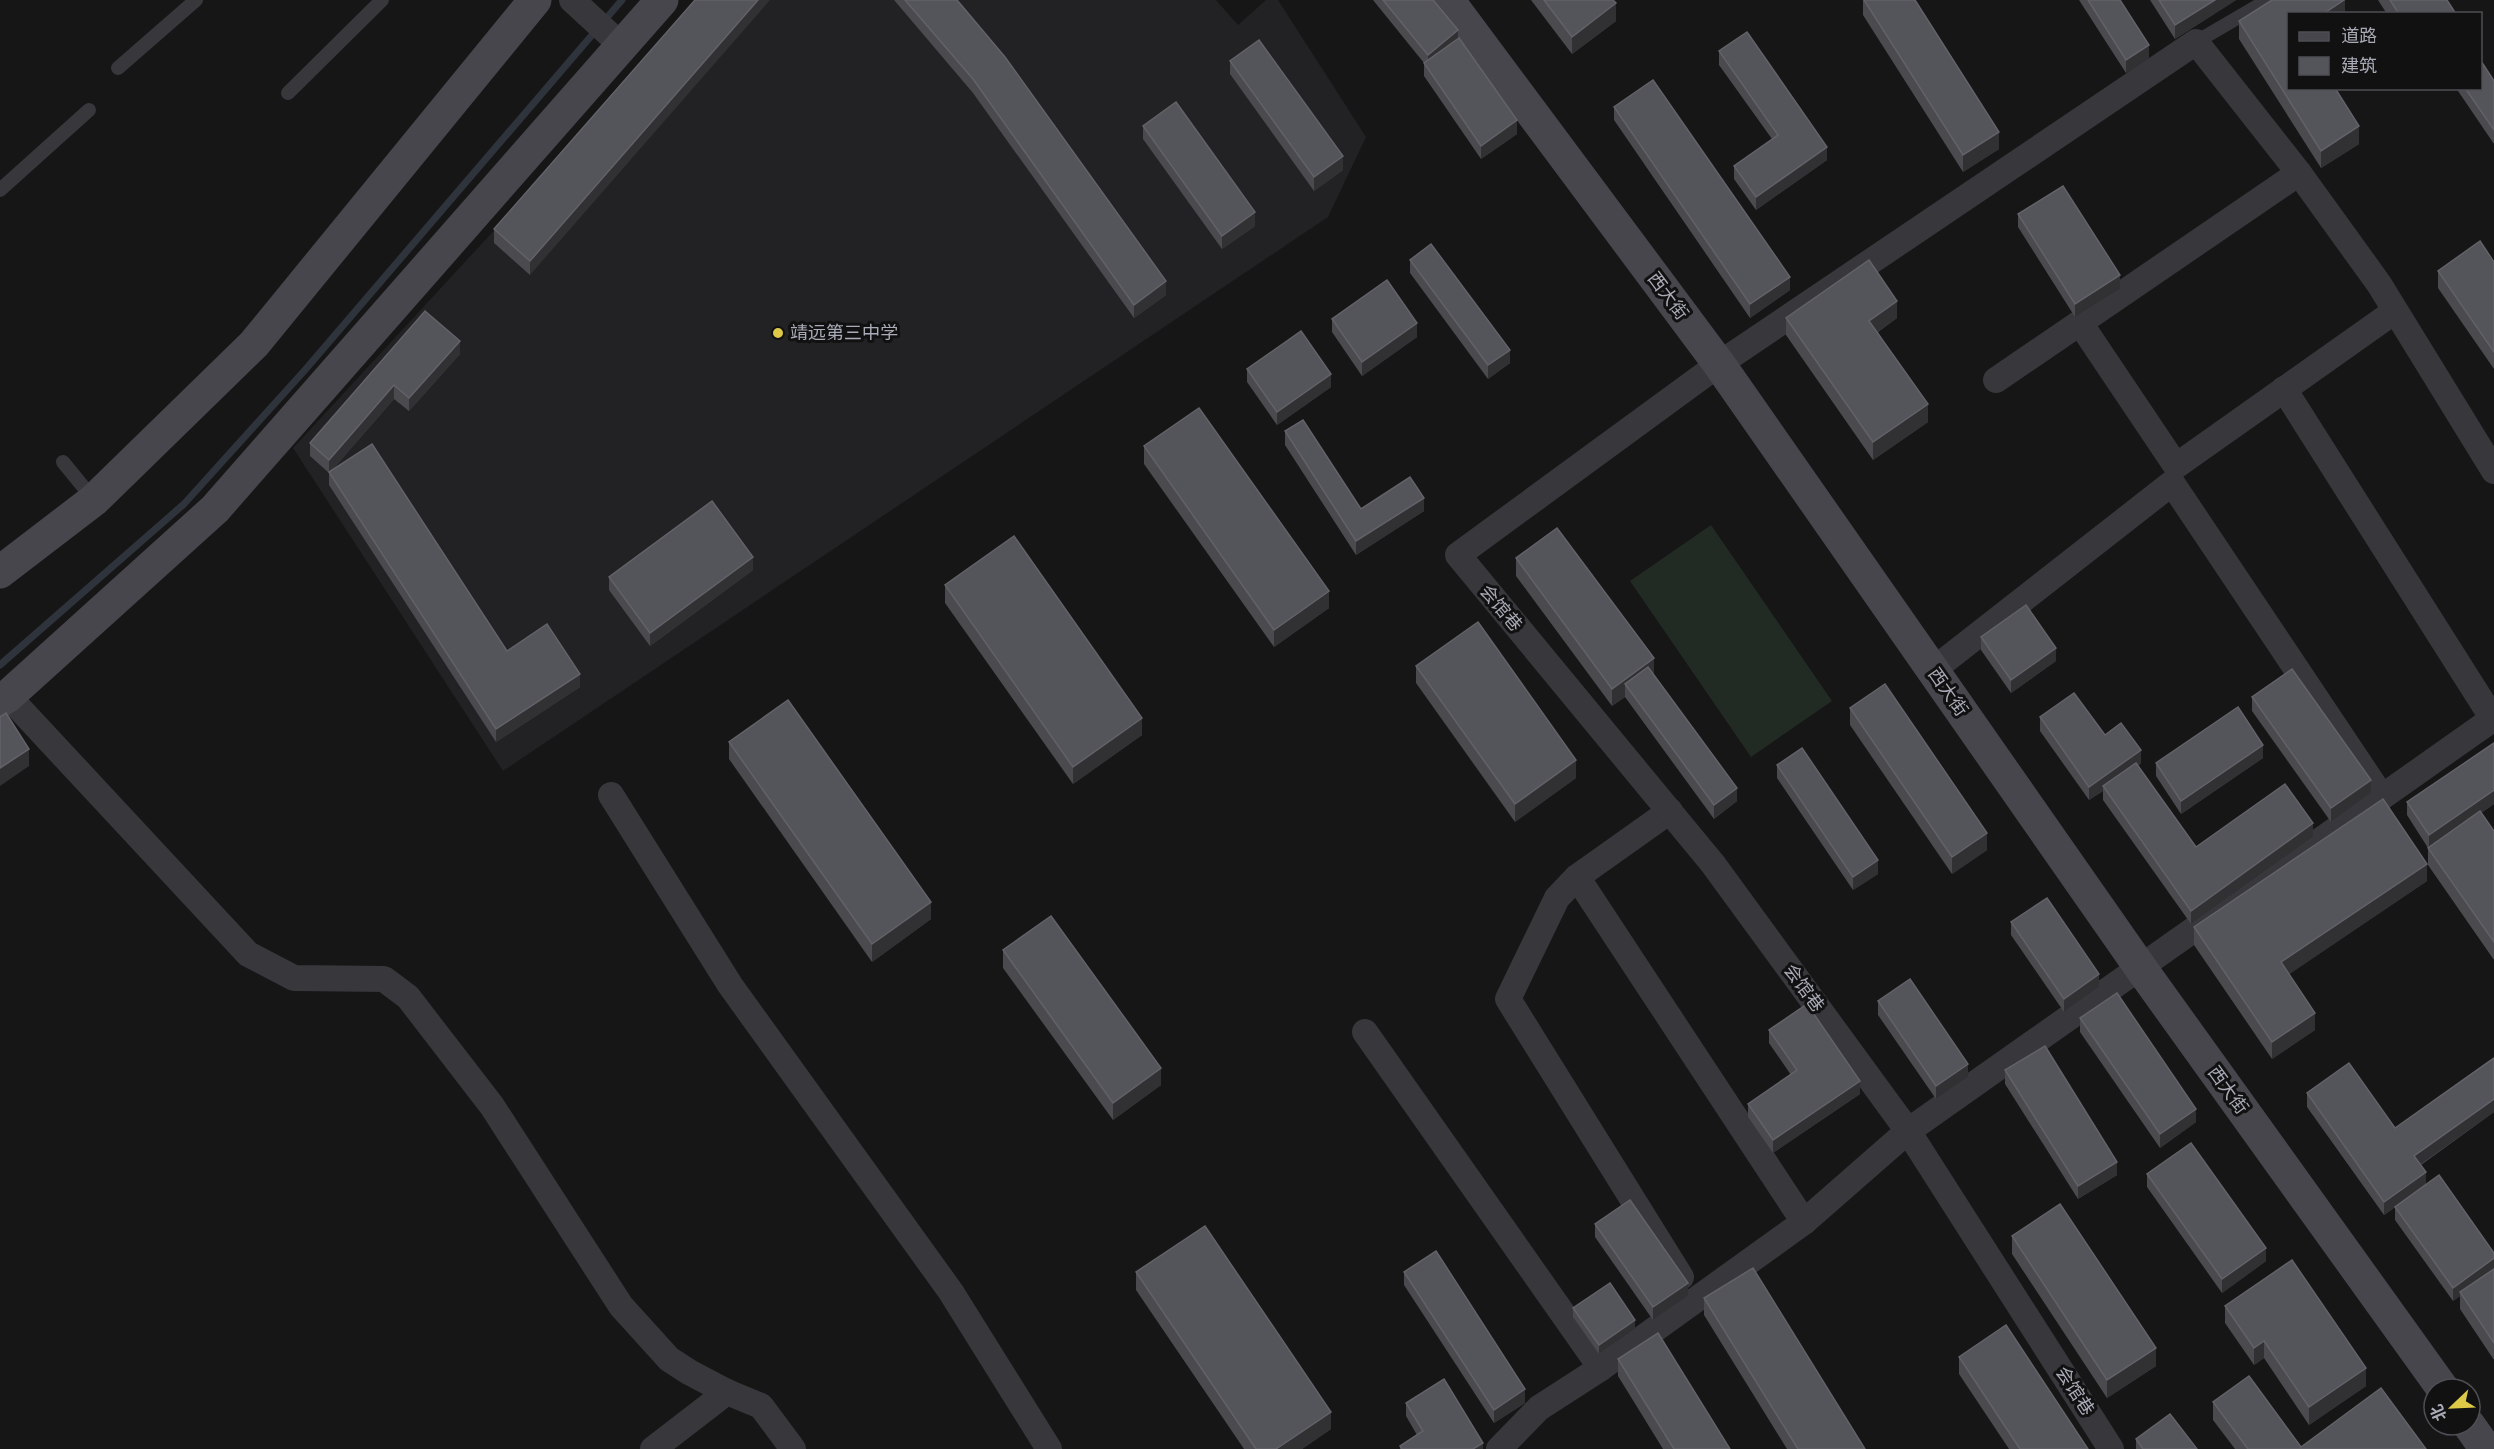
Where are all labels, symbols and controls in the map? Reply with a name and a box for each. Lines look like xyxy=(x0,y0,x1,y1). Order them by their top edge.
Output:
legend xyxy=(2287,12,2482,90)
text: 道路 xyxy=(2341,23,2377,47)
text: 建筑 xyxy=(2341,53,2377,77)
street label: 西大街 xyxy=(1643,267,1695,324)
place label: 靖远第三中学 xyxy=(790,320,898,344)
marker: 靖远第三中学 xyxy=(771,326,785,340)
street label: 会馆巷 xyxy=(1475,579,1528,636)
street label: 西大街 xyxy=(1924,662,1974,720)
street label: 会馆巷 xyxy=(1779,959,1830,1016)
street label: 西大街 xyxy=(2203,1061,2254,1118)
street label: 会馆巷 xyxy=(2051,1361,2101,1420)
north arrow xyxy=(2422,1377,2482,1437)
text: 北 xyxy=(2425,1401,2451,1425)

